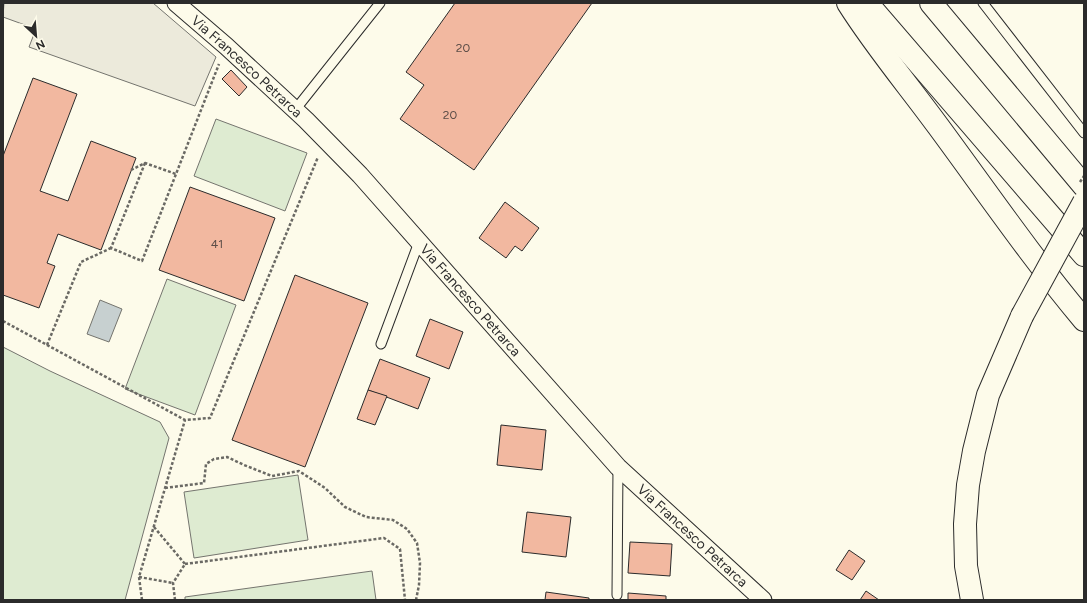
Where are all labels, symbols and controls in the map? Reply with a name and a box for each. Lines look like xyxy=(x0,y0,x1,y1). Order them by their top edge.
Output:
street label: Via Francesco Petrarca xyxy=(188,12,306,121)
north arrow xyxy=(16,16,56,56)
text: N xyxy=(33,37,47,52)
house number: 20 xyxy=(456,41,471,55)
house number: 20 xyxy=(443,108,458,122)
house number: 41 xyxy=(211,237,223,251)
street label: Via Francesco Petrarca xyxy=(416,241,524,360)
street label: Via Francesco Petrarca xyxy=(634,481,751,591)

